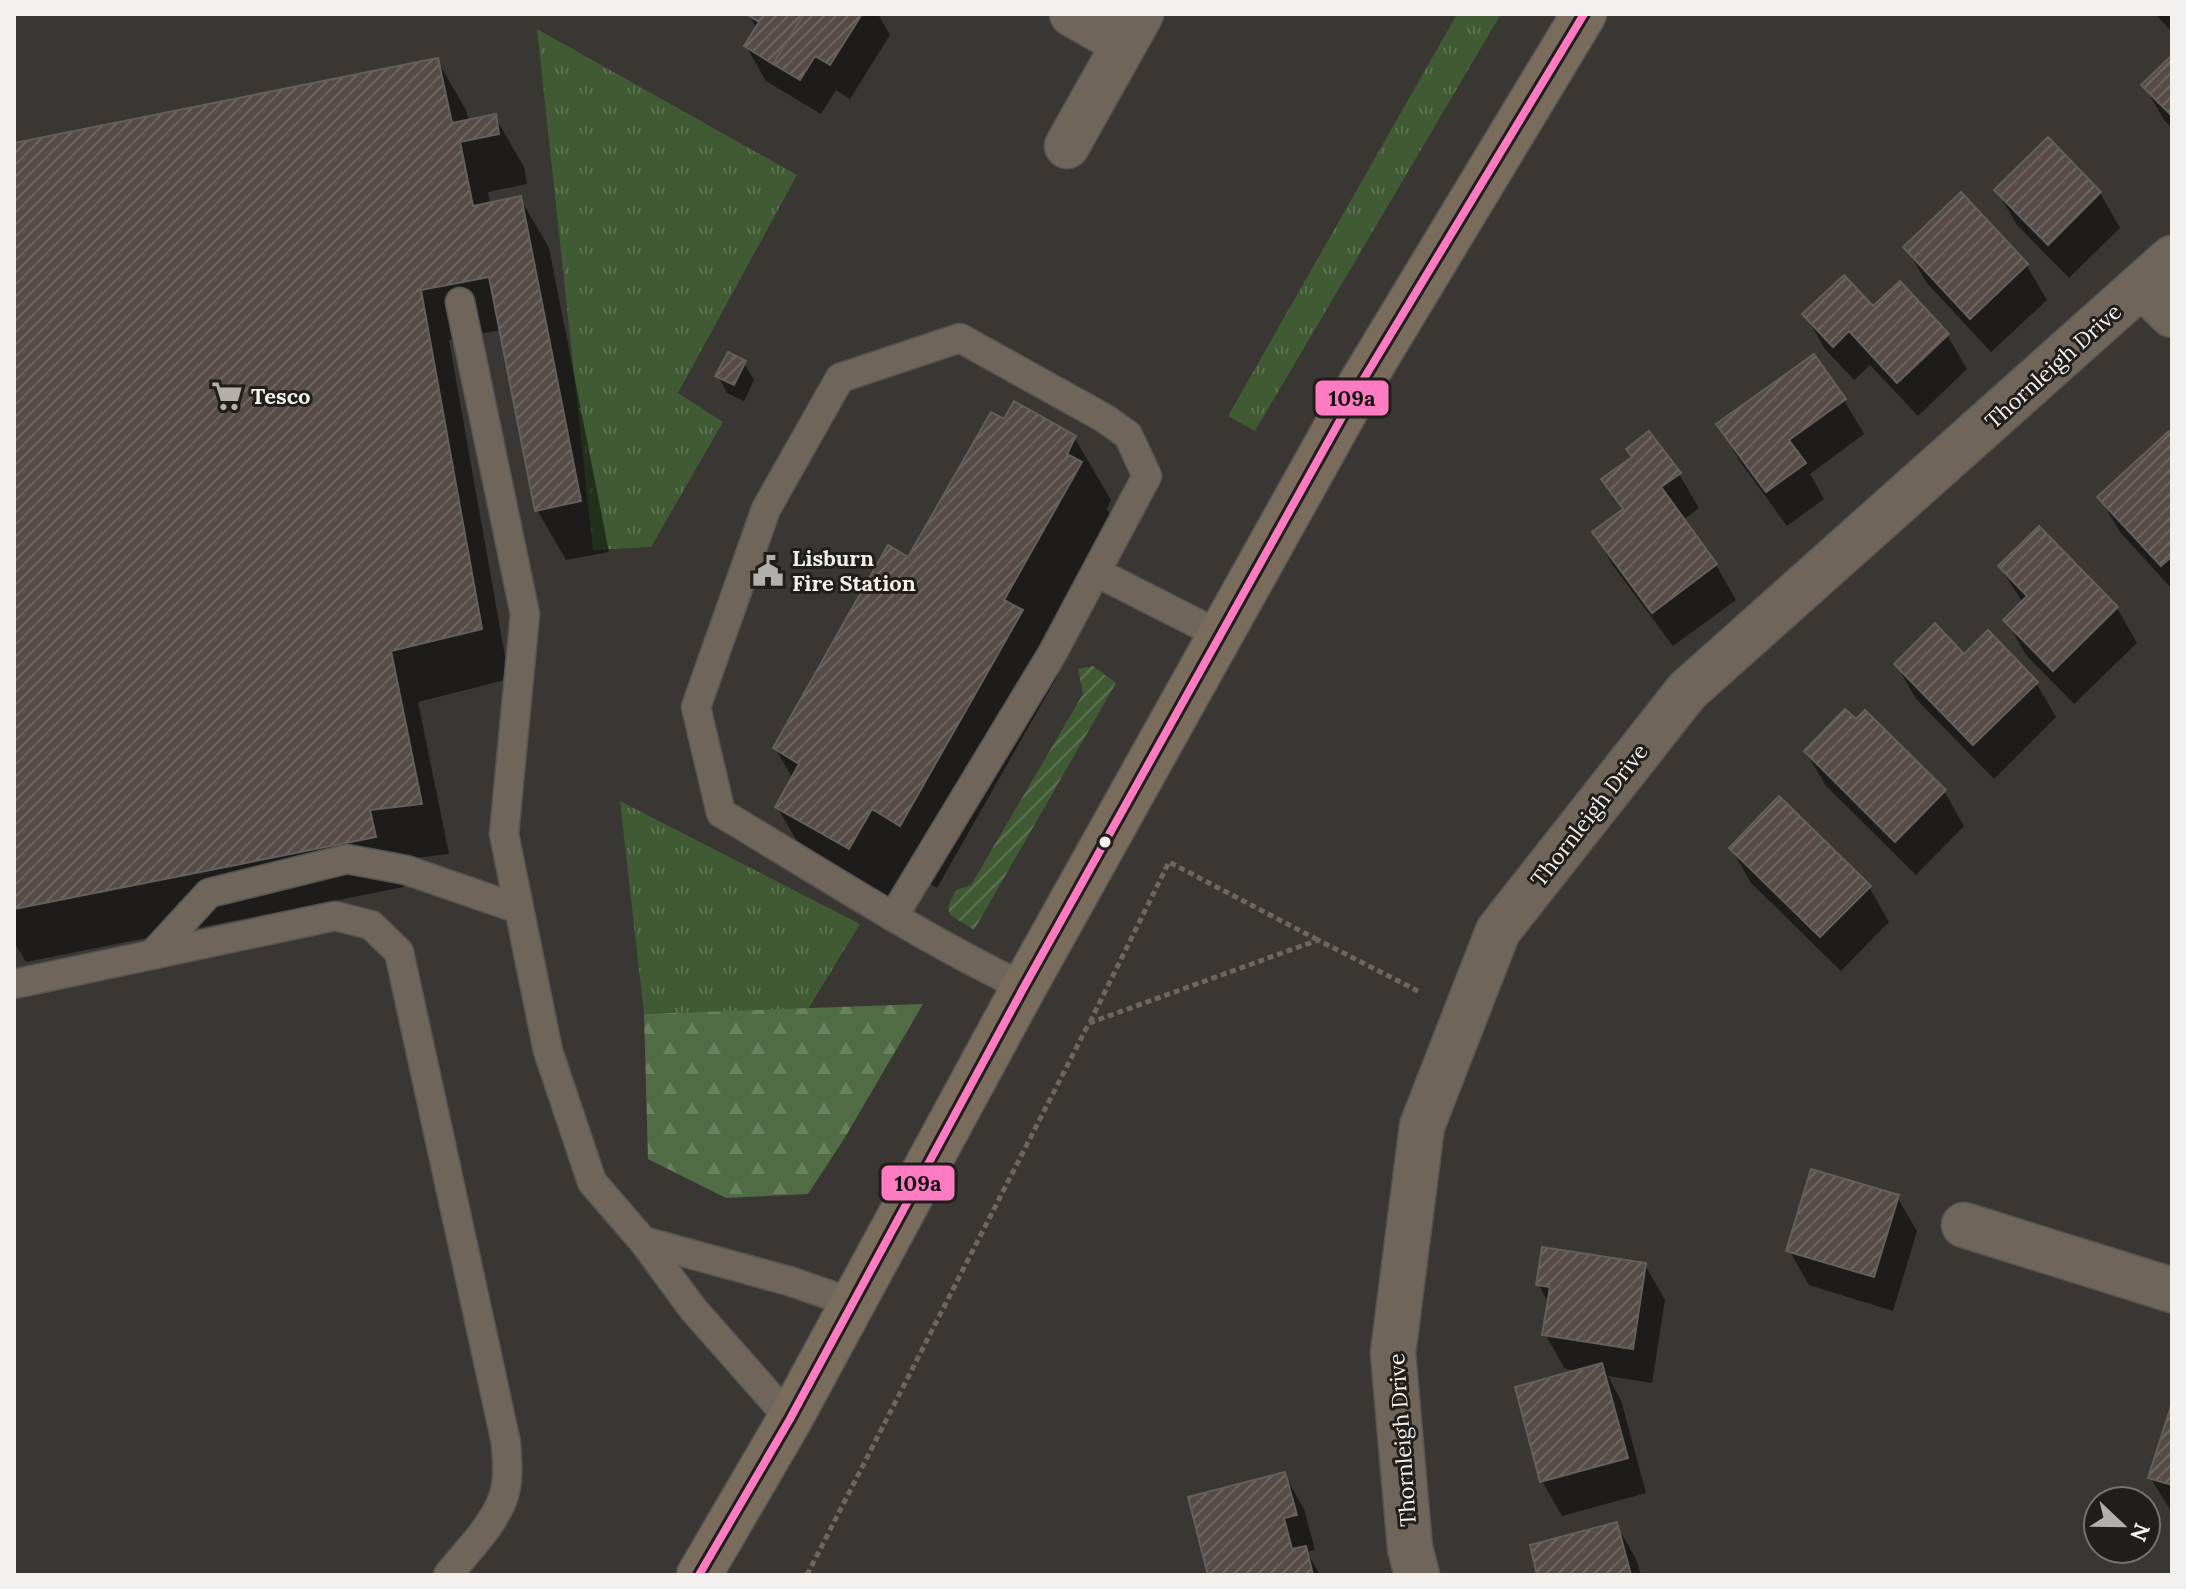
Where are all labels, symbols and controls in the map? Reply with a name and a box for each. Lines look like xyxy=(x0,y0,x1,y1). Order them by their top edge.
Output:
street label: Thornleigh Drive xyxy=(1979,297,2127,435)
supermarket icon: Tesco xyxy=(210,379,244,413)
line badge: 109a xyxy=(1314,379,1390,417)
place label: Tesco xyxy=(251,382,311,410)
text: 109a xyxy=(1328,384,1376,412)
place label: Lisburn Fire Station xyxy=(792,544,916,597)
public building icon: Lisburn Fire Station xyxy=(751,554,785,588)
street label: Thornleigh Drive xyxy=(1524,738,1654,892)
unlabelled marker xyxy=(1097,834,1113,850)
line badge: 109a xyxy=(880,1164,956,1202)
text: 109a xyxy=(894,1169,942,1197)
street label: Thornleigh Drive xyxy=(1382,1352,1422,1528)
north arrow xyxy=(2082,1485,2162,1565)
text: N xyxy=(2124,1519,2157,1546)

